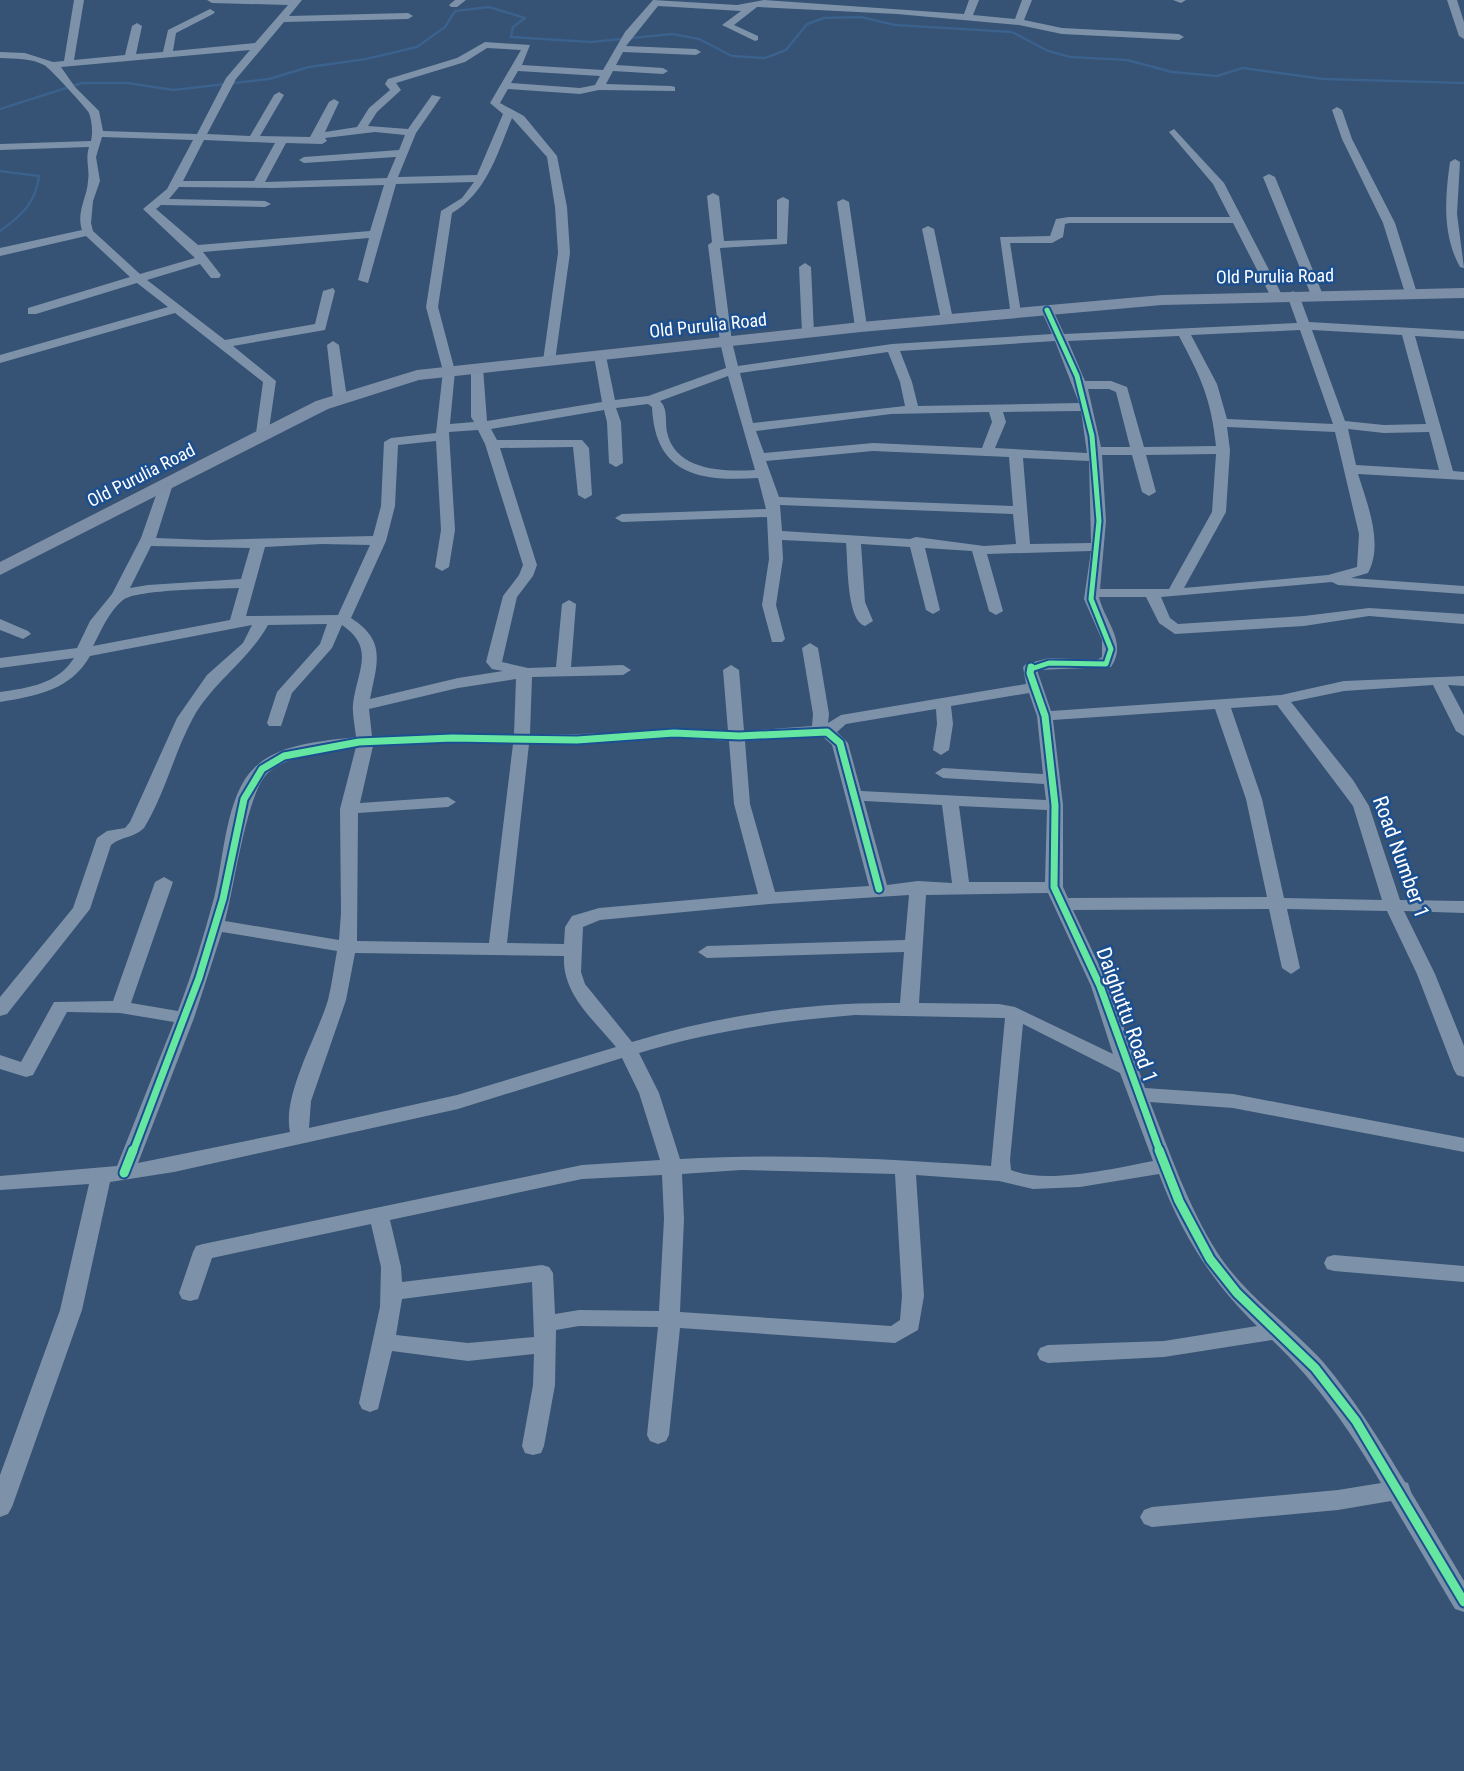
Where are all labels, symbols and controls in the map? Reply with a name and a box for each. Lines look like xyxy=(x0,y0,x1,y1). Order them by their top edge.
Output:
street label: Old Purulia Road xyxy=(1216,264,1334,288)
street label: Old Purulia Road xyxy=(648,308,768,342)
street label: Old Purulia Road xyxy=(84,439,198,511)
street label: Road Number 1 xyxy=(1368,793,1434,921)
street label: Daighuttu Road 1 xyxy=(1091,944,1163,1086)

